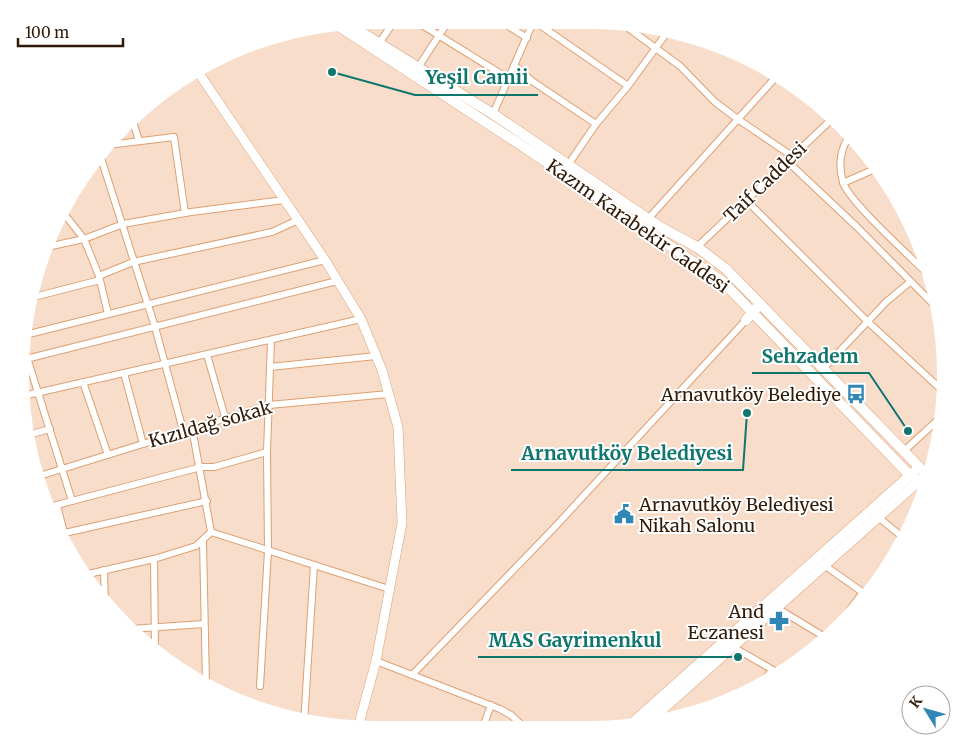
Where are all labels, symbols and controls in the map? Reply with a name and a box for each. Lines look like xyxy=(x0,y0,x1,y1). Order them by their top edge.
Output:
scale bar xyxy=(18,15,122,47)
text: 100 m xyxy=(25,23,69,42)
callout: Yeşil Camii xyxy=(415,61,538,95)
text: Yeşil Camii xyxy=(424,65,529,89)
street label: Taif Caddesi xyxy=(719,137,811,227)
street label: Kazım Karabekir Caddesi xyxy=(542,154,734,298)
callout: Sehzadem xyxy=(752,339,869,373)
text: Sehzadem xyxy=(761,344,859,368)
place label: Arnavutköy Belediye xyxy=(660,383,841,406)
bus stop icon: Arnavutköy Belediye xyxy=(845,383,867,405)
street label: Kızıldağ sokak xyxy=(146,395,275,453)
callout: Arnavutköy Belediyesi xyxy=(511,436,743,470)
text: Arnavutköy Belediyesi xyxy=(520,441,733,465)
place label: Arnavutköy Belediyesi Nikah Salonu xyxy=(638,493,834,537)
public building icon: Arnavutköy Belediyesi Nikah Salonu xyxy=(613,503,635,525)
place label: And Eczanesi xyxy=(688,600,764,644)
pharmacy icon: And Eczanesi xyxy=(768,610,790,632)
callout: MAS Gayrimenkul xyxy=(478,623,671,657)
text: MAS Gayrimenkul xyxy=(489,628,661,652)
north arrow xyxy=(901,685,951,735)
text: K xyxy=(905,692,926,712)

